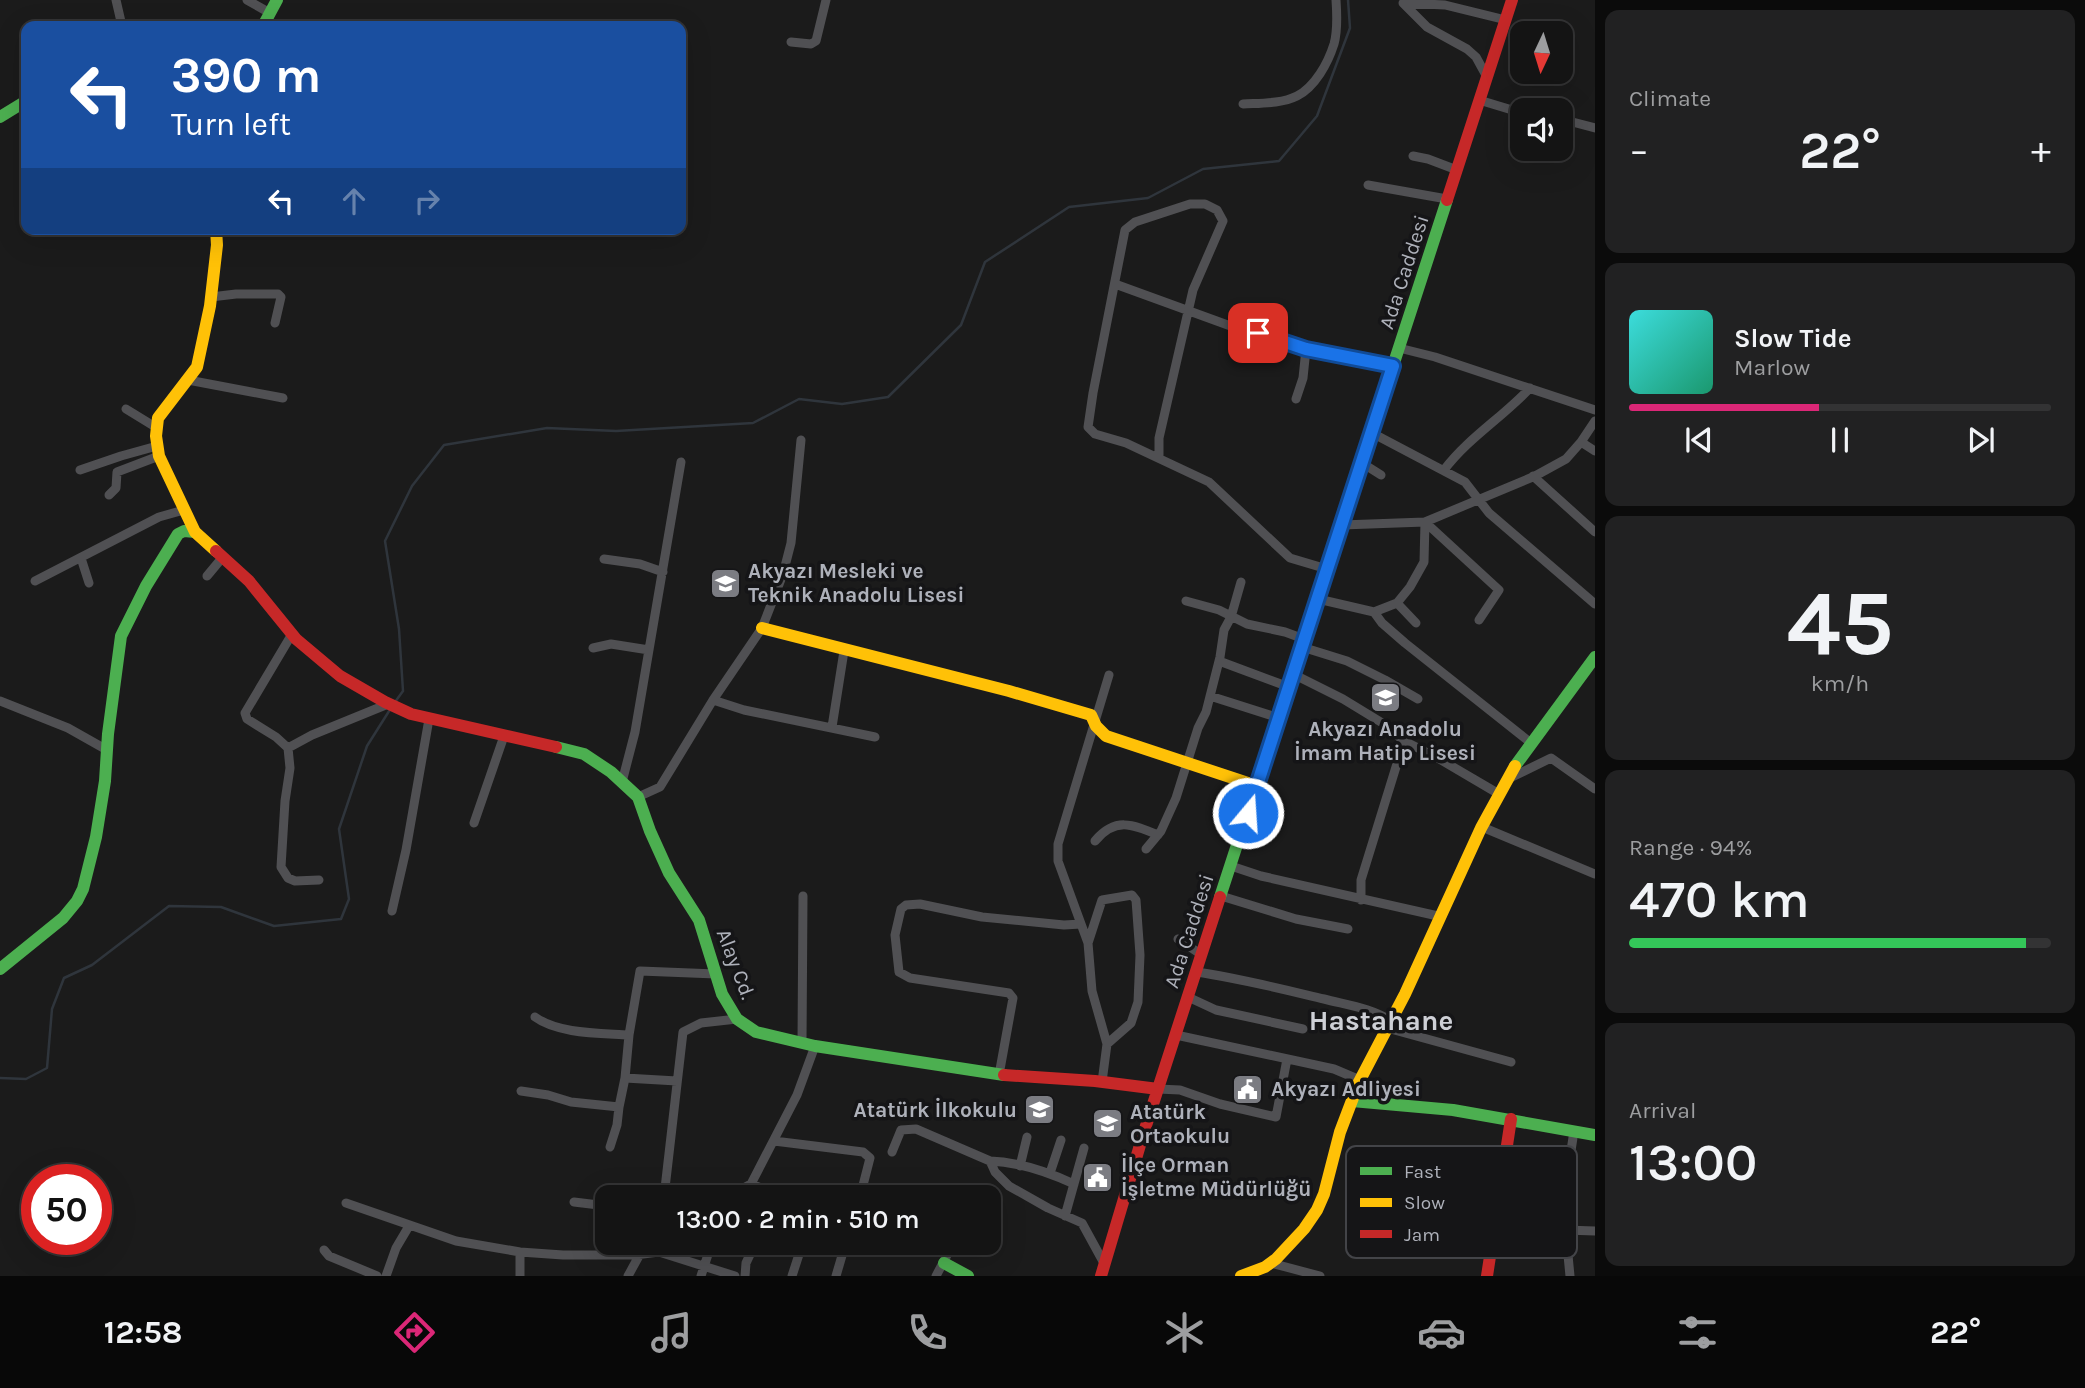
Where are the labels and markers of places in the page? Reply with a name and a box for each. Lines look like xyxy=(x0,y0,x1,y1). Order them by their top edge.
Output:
pin xyxy=(1228,303,1288,363)
place label: Akyazı Mesleki ve Teknik Anadolu Lisesi xyxy=(748,559,964,607)
school or university icon: Akyazı Mesleki ve Teknik Anadolu Lisesi xyxy=(708,566,742,600)
school or university icon: Akyazı Anadolu İmam Hatip Lisesi xyxy=(1368,680,1402,714)
place label: Akyazı Anadolu İmam Hatip Lisesi xyxy=(1294,717,1476,765)
public building icon: Akyazı Adliyesi xyxy=(1231,1072,1265,1106)
place label: Akyazı Adliyesi xyxy=(1271,1077,1421,1101)
school or university icon: Atatürk İlkokulu xyxy=(1023,1093,1057,1127)
place label: Atatürk İlkokulu xyxy=(854,1097,1017,1122)
place label: Atatürk Ortaokulu xyxy=(1130,1100,1230,1148)
school or university icon: Atatürk Ortaokulu xyxy=(1090,1107,1124,1141)
place label: İlçe Orman İşletme Müdürlüğü xyxy=(1121,1152,1311,1201)
public building icon: İlçe Orman İşletme Müdürlüğü xyxy=(1081,1160,1115,1194)

